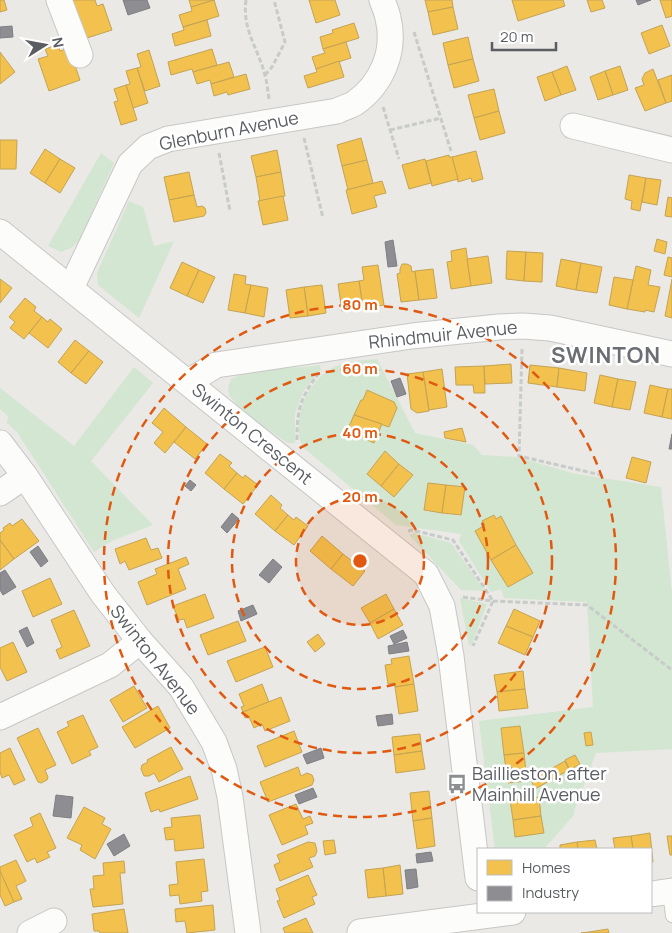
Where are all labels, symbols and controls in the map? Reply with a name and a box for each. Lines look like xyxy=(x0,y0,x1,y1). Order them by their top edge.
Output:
north arrow xyxy=(20,20,70,70)
scale bar xyxy=(492,20,556,52)
text: 20 m xyxy=(500,26,533,47)
text: N xyxy=(48,36,69,49)
street label: Glenburn Avenue xyxy=(157,105,301,155)
text: 80 m xyxy=(342,294,378,315)
street label: Rhindmuir Avenue xyxy=(367,314,518,354)
district label: SWINTON xyxy=(551,340,661,370)
text: 60 m xyxy=(342,358,378,379)
street label: Swinton Crescent xyxy=(187,377,318,489)
text: 40 m xyxy=(342,422,378,443)
text: 20 m xyxy=(342,486,378,507)
centre of rings xyxy=(351,552,369,570)
street label: Swinton Avenue xyxy=(105,600,206,719)
place label: Baillieston, after Mainhill Avenue xyxy=(472,761,607,806)
bus stop icon: Baillieston, after Mainhill Avenue xyxy=(446,773,468,795)
legend xyxy=(477,848,652,913)
text: Homes xyxy=(522,857,571,878)
text: Industry xyxy=(522,882,579,903)

